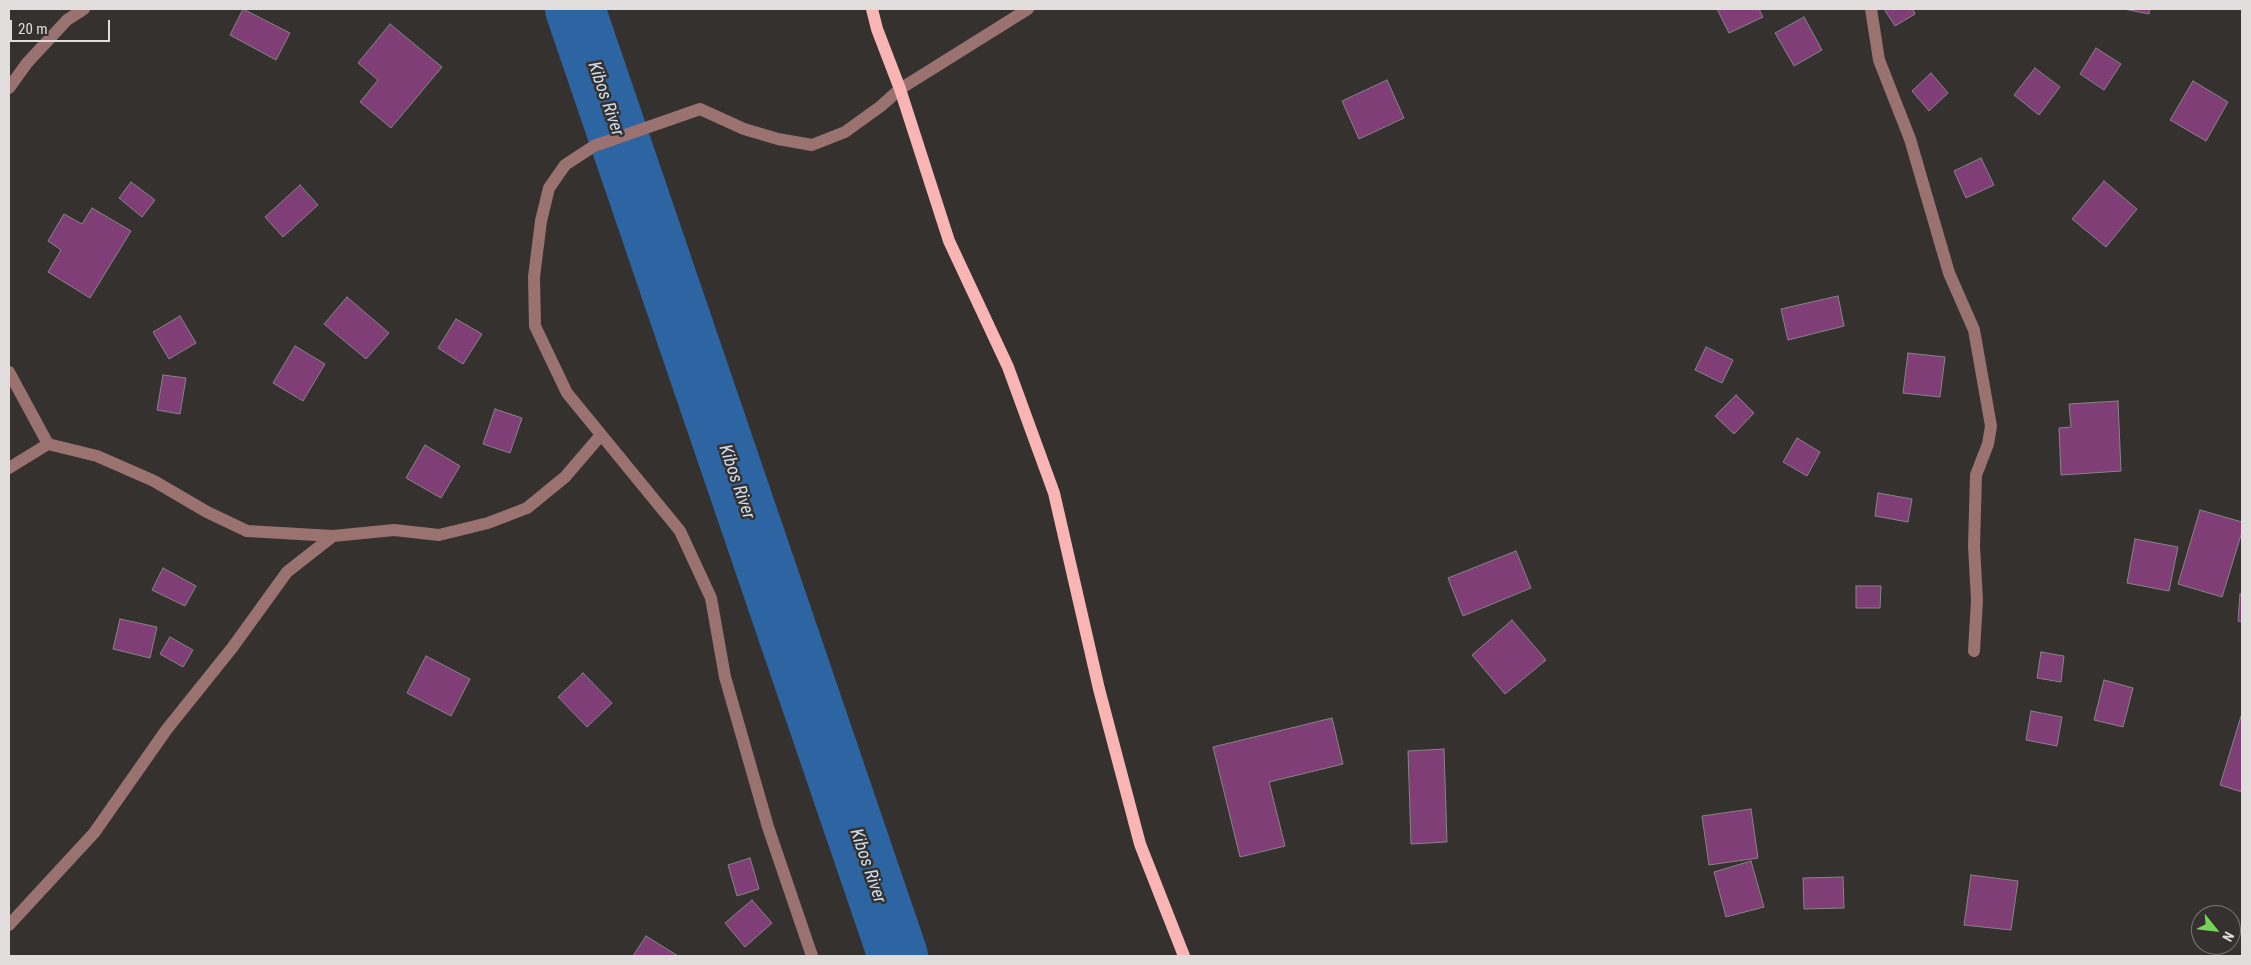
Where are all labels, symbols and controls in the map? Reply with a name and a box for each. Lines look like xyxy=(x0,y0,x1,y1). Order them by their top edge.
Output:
scale bar xyxy=(12,10,112,42)
text: 20 m xyxy=(18,20,48,38)
water label: Kibos River xyxy=(582,59,628,139)
water label: Kibos River xyxy=(713,442,759,522)
water label: Kibos River xyxy=(844,826,890,906)
north arrow xyxy=(2191,905,2241,955)
text: N xyxy=(2219,929,2237,944)

